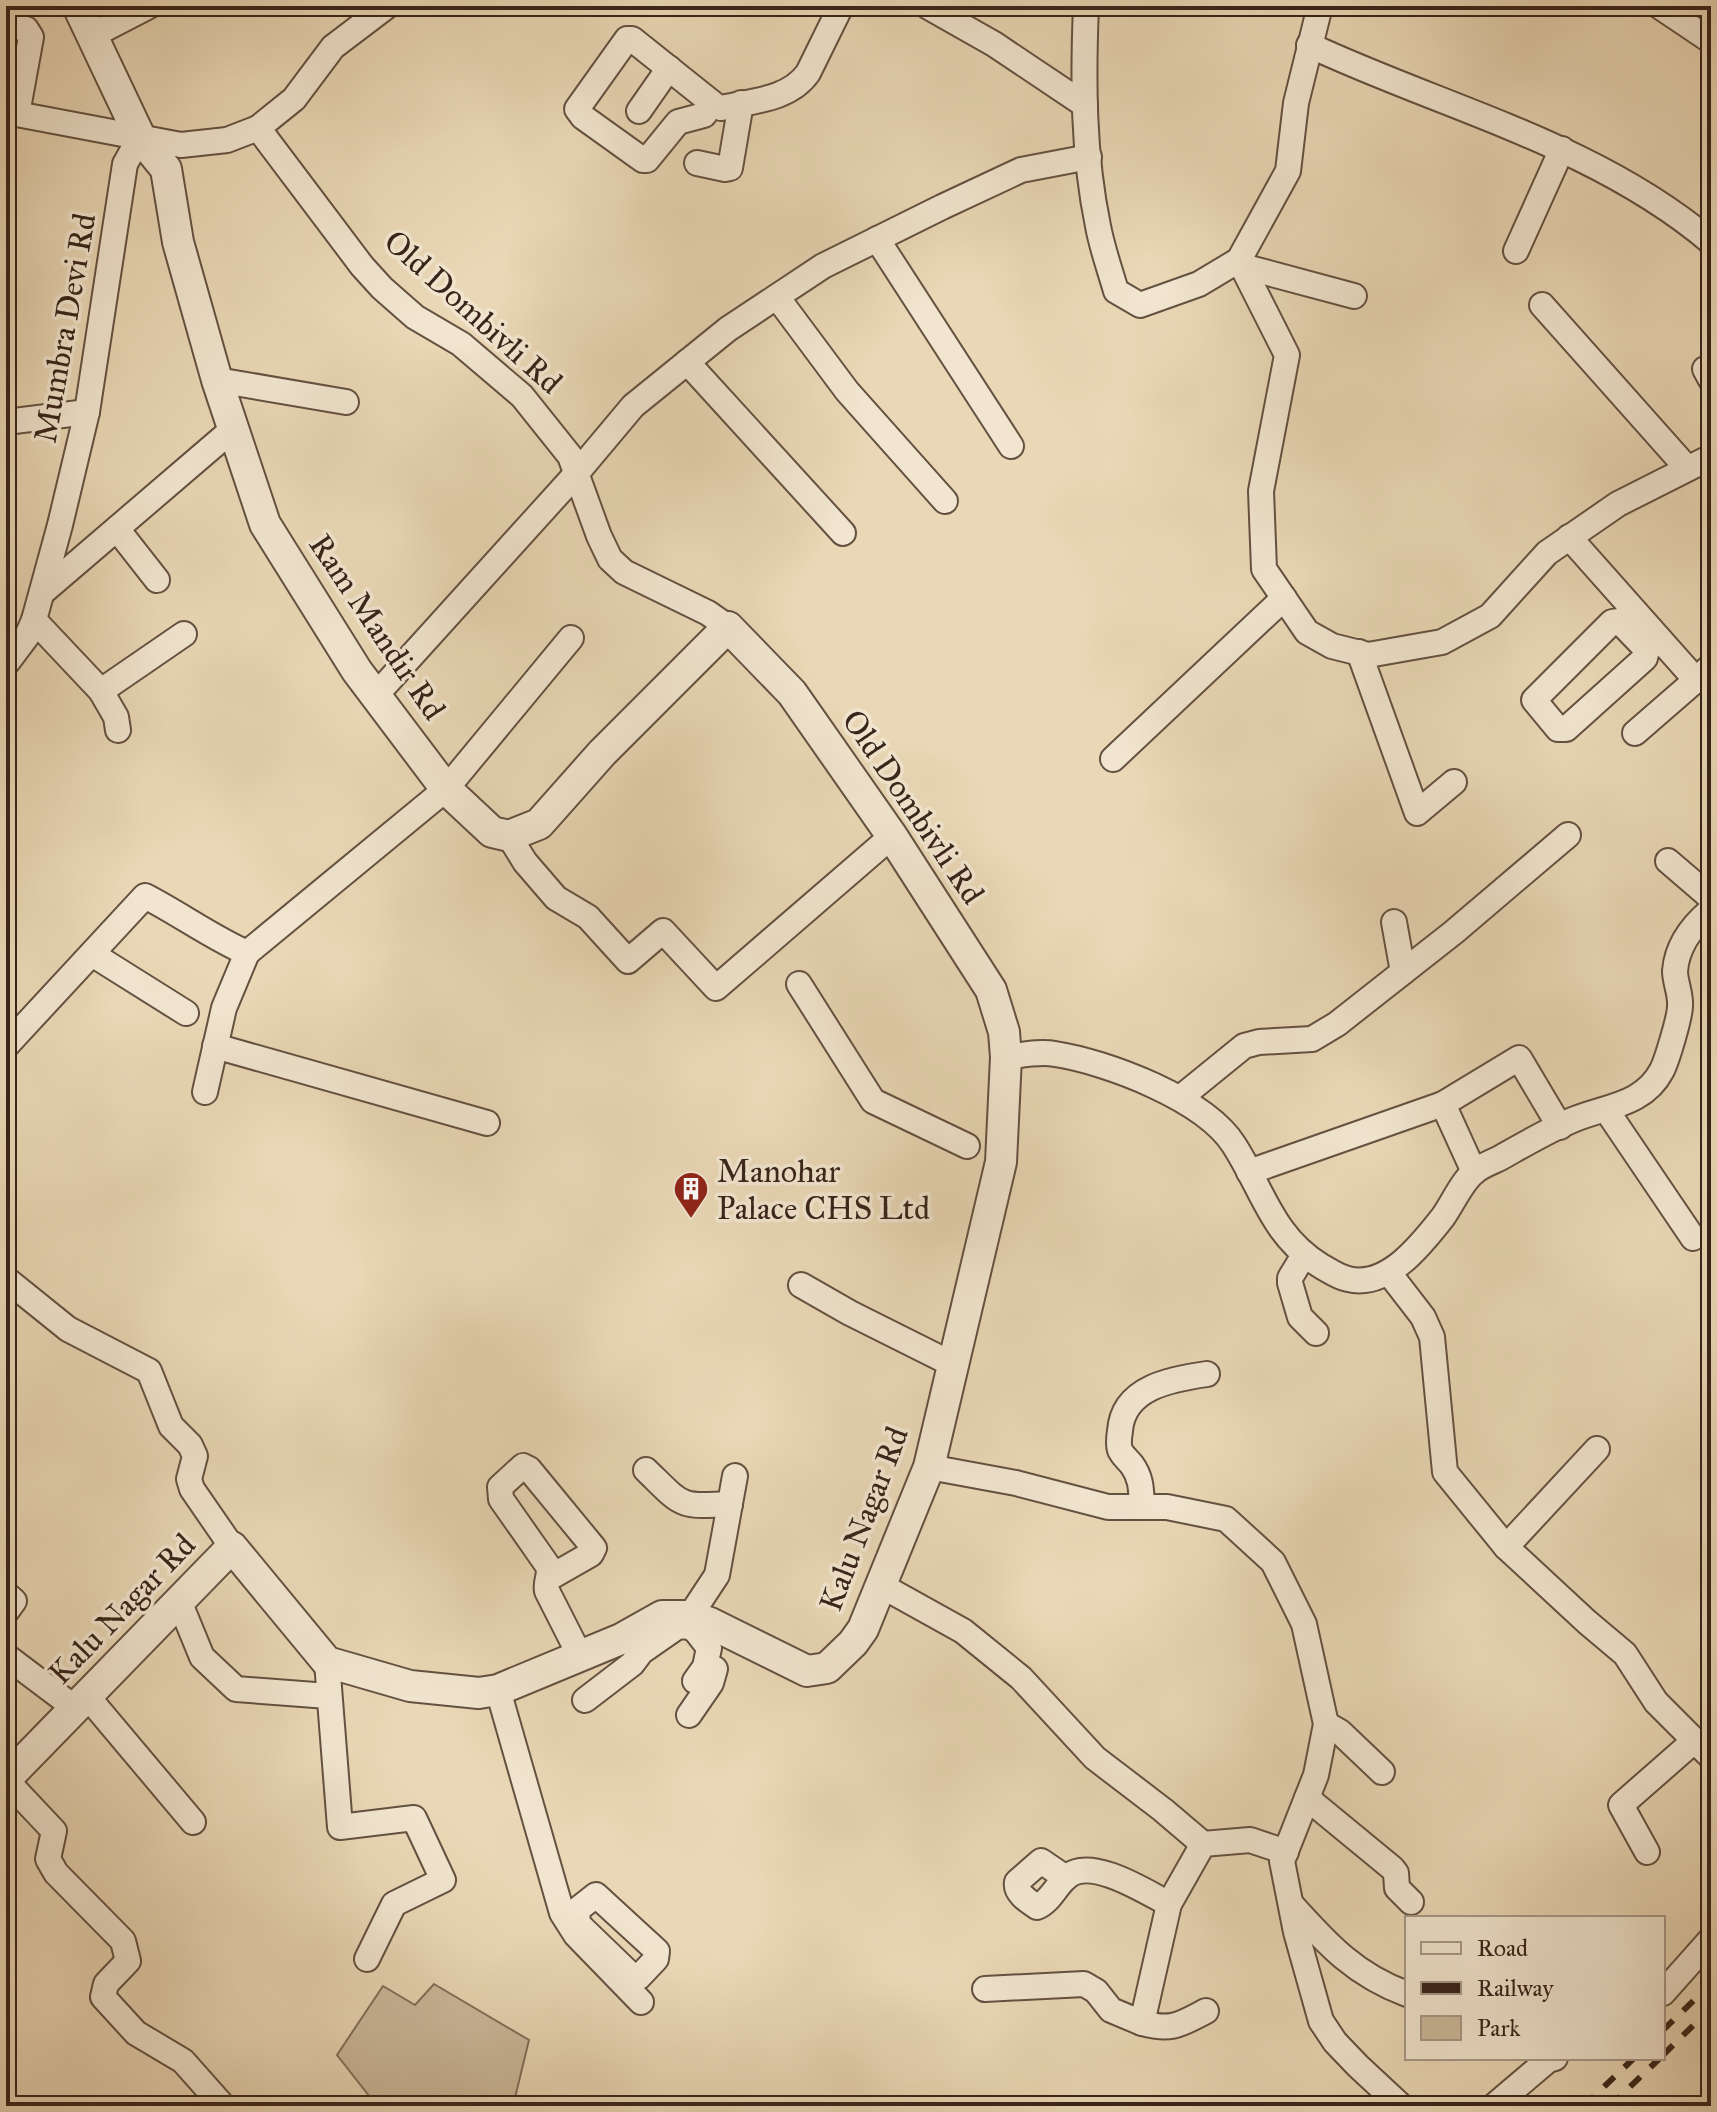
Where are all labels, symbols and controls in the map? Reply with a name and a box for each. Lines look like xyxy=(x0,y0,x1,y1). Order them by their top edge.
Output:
street label: Mumbra Devi Rd xyxy=(26,210,104,446)
street label: Old Dombivli Rd xyxy=(376,222,570,402)
street label: Ram Mandir Rd xyxy=(300,527,454,727)
street label: Old Dombivli Rd xyxy=(834,702,992,912)
place label: Manohar Palace CHS Ltd xyxy=(717,1152,930,1228)
building icon: Manohar Palace CHS Ltd xyxy=(672,1170,710,1220)
street label: Kalu Nagar Rd xyxy=(811,1421,917,1617)
street label: Kalu Nagar Rd xyxy=(40,1526,204,1692)
legend xyxy=(1405,1916,1665,2060)
text: Road xyxy=(1477,1933,1528,1963)
text: Railway xyxy=(1477,1973,1554,2003)
text: Park xyxy=(1477,2013,1521,2043)

